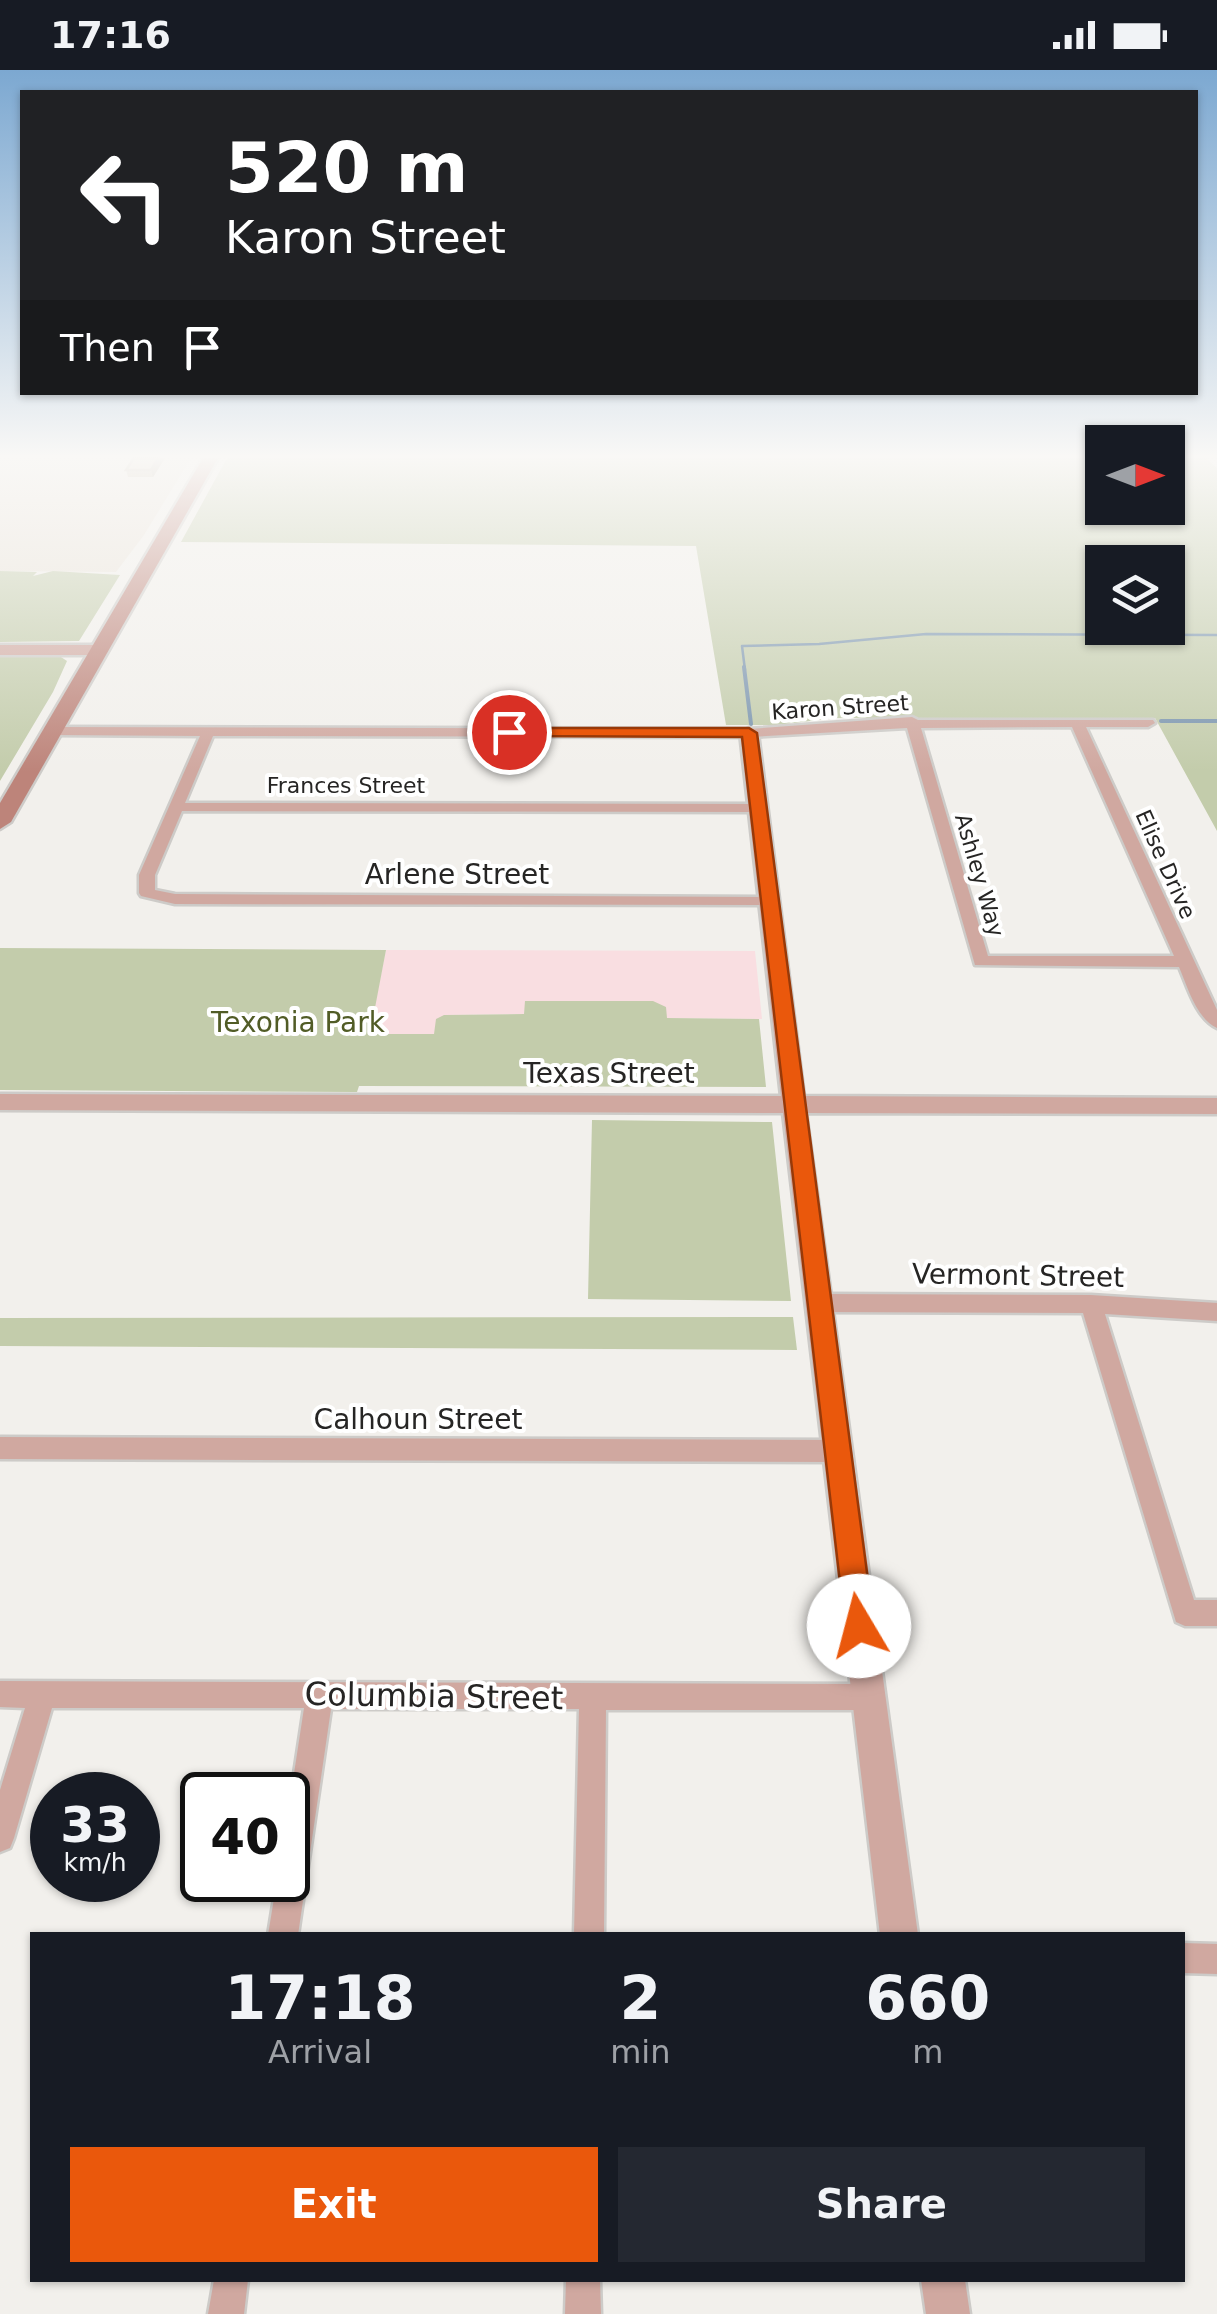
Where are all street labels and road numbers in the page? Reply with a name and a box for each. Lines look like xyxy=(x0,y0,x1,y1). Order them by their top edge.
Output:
street label: Karon Street xyxy=(771,690,910,725)
street label: Frances Street xyxy=(267,773,426,798)
street label: Elise Drive xyxy=(1130,806,1201,923)
street label: Ashley Way xyxy=(950,811,1009,940)
street label: Arlene Street xyxy=(365,858,549,891)
street label: Texas Street xyxy=(522,1057,695,1090)
street label: Vermont Street xyxy=(912,1257,1124,1294)
street label: Calhoun Street xyxy=(314,1403,522,1436)
street label: Columbia Street xyxy=(304,1675,564,1717)

